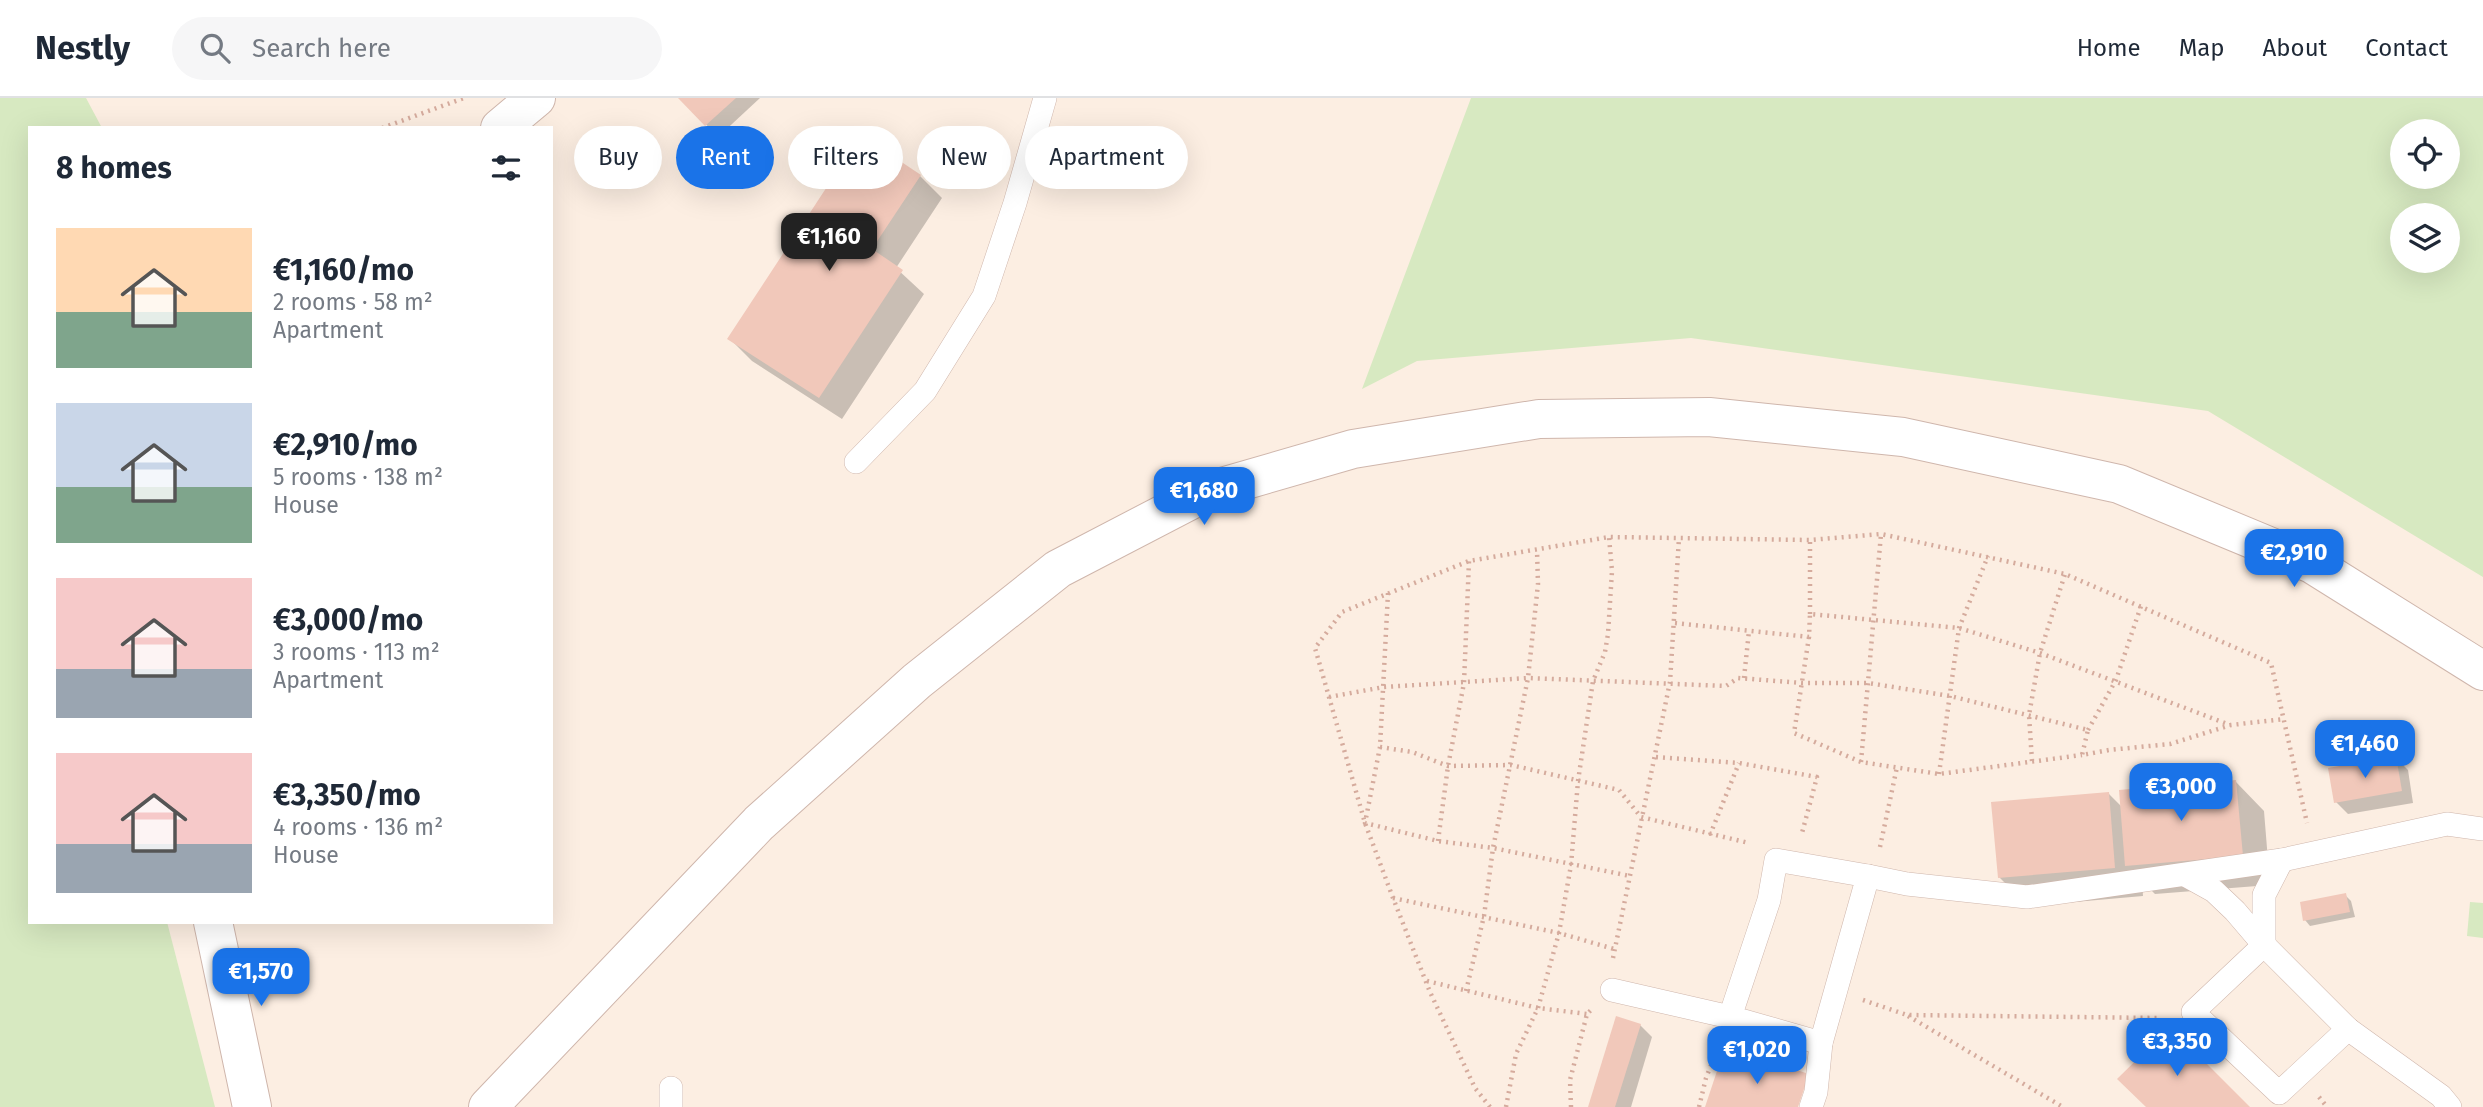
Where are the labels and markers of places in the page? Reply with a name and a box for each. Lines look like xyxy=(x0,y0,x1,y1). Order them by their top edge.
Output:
pin: €1,160 xyxy=(772,214,886,273)
pin: €1,680 xyxy=(1147,468,1261,527)
pin: €2,910 xyxy=(2237,530,2351,589)
pin: €1,460 xyxy=(2308,720,2422,780)
pin: €3,000 xyxy=(2124,764,2238,823)
pin: €1,570 xyxy=(204,948,318,1008)
pin: €3,350 xyxy=(2120,1018,2234,1078)
pin: €1,020 xyxy=(1700,1026,1814,1086)

